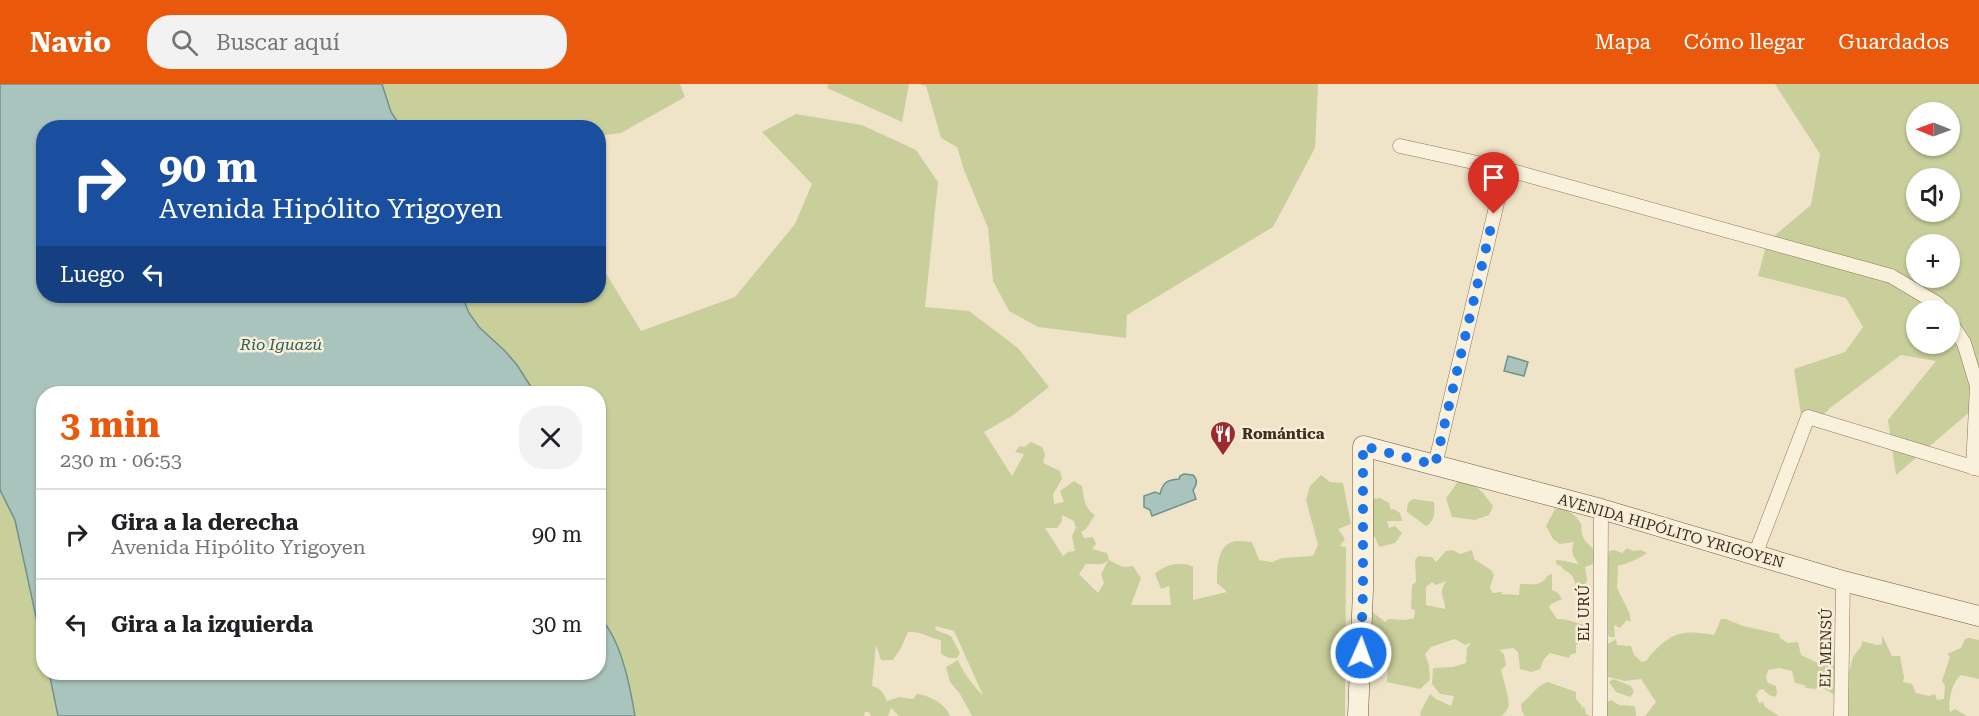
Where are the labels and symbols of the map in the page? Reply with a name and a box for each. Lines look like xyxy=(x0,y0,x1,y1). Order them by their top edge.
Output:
north arrow xyxy=(1906,102,1960,156)
pin xyxy=(1468,152,1519,214)
water label: Rio Iguazú xyxy=(239,335,322,354)
restaurant icon: Romántica xyxy=(1208,419,1238,457)
place label: Romántica xyxy=(1242,425,1325,443)
street label: AVENIDA HIPÓLITO YRIGOYEN xyxy=(1556,489,1786,572)
street label: EL URÚ xyxy=(1574,584,1593,642)
street label: EL MENSÚ xyxy=(1815,608,1836,688)
position arrow xyxy=(1329,621,1393,685)

